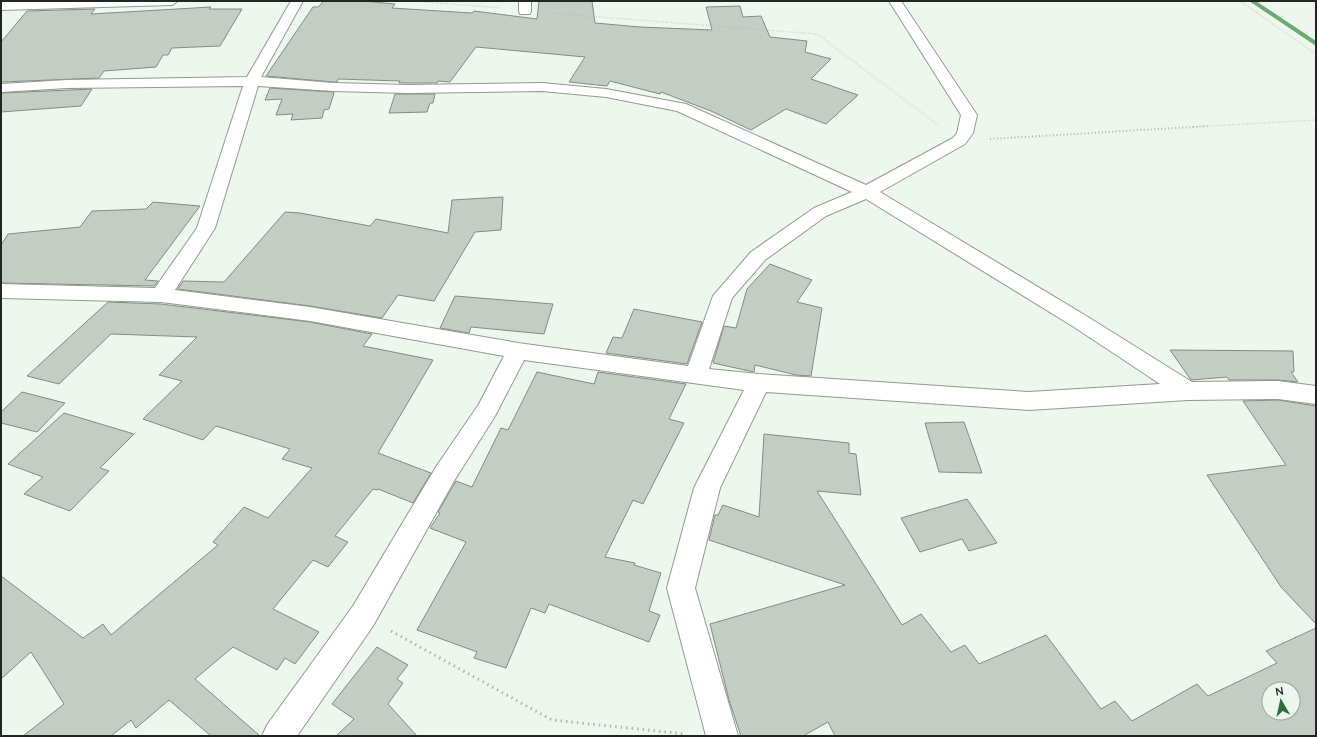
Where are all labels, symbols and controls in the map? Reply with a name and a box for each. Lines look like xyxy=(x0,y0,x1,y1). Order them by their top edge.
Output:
north arrow xyxy=(1261,681,1301,721)
text: N xyxy=(1274,684,1285,700)

